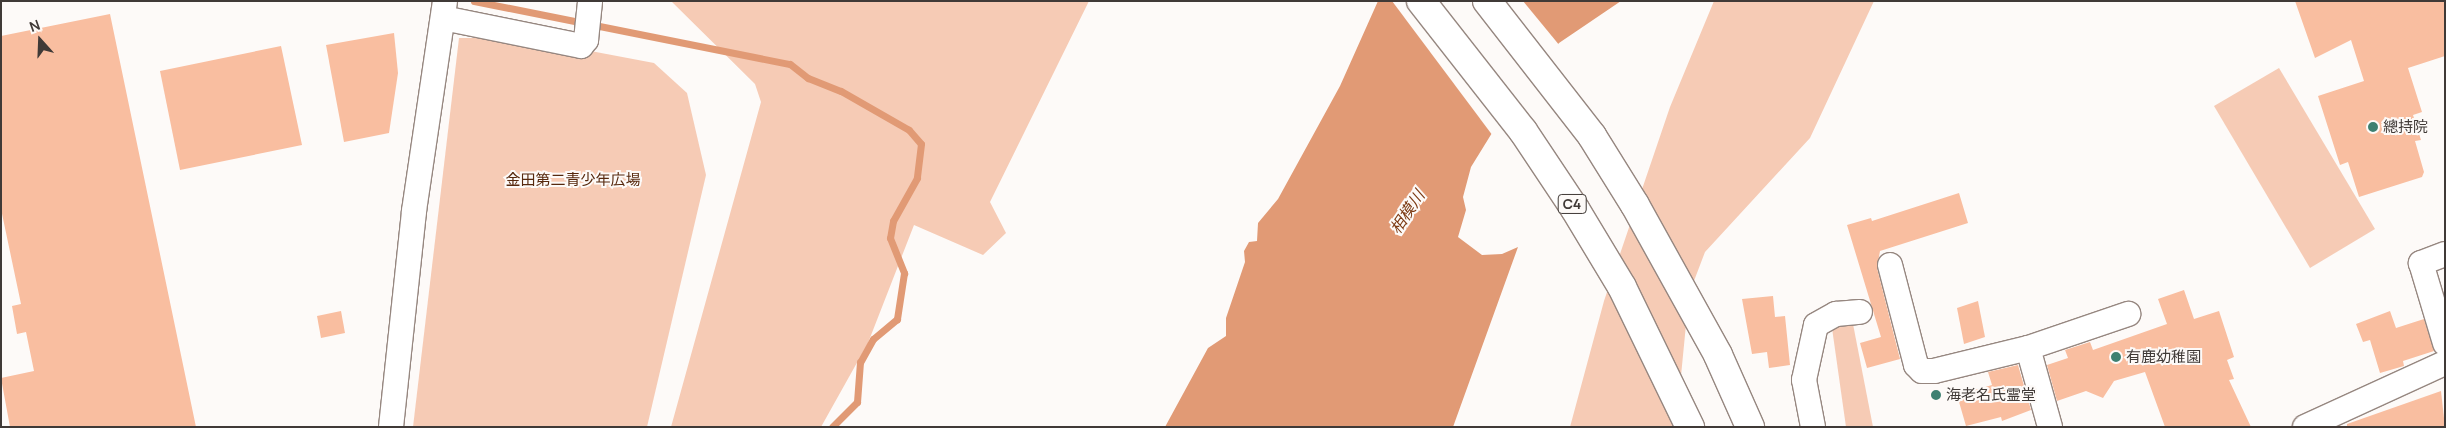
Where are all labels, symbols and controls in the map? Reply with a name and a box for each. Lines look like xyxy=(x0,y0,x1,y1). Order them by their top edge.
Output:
north arrow xyxy=(15,15,65,65)
text: N xyxy=(27,15,43,36)
place label: 總持院 xyxy=(2383,118,2428,136)
marker: 總持院 xyxy=(2367,121,2379,133)
park label: 金田第二青少年広場 xyxy=(506,171,640,189)
water label: 相模川 xyxy=(1386,187,1428,237)
road number: C4 xyxy=(1557,192,1587,215)
place label: 有鹿幼稚園 xyxy=(2126,348,2201,366)
marker: 有鹿幼稚園 xyxy=(2110,351,2122,363)
place label: 海老名氏霊堂 xyxy=(1946,386,2036,404)
marker: 海老名氏霊堂 xyxy=(1930,389,1942,401)

